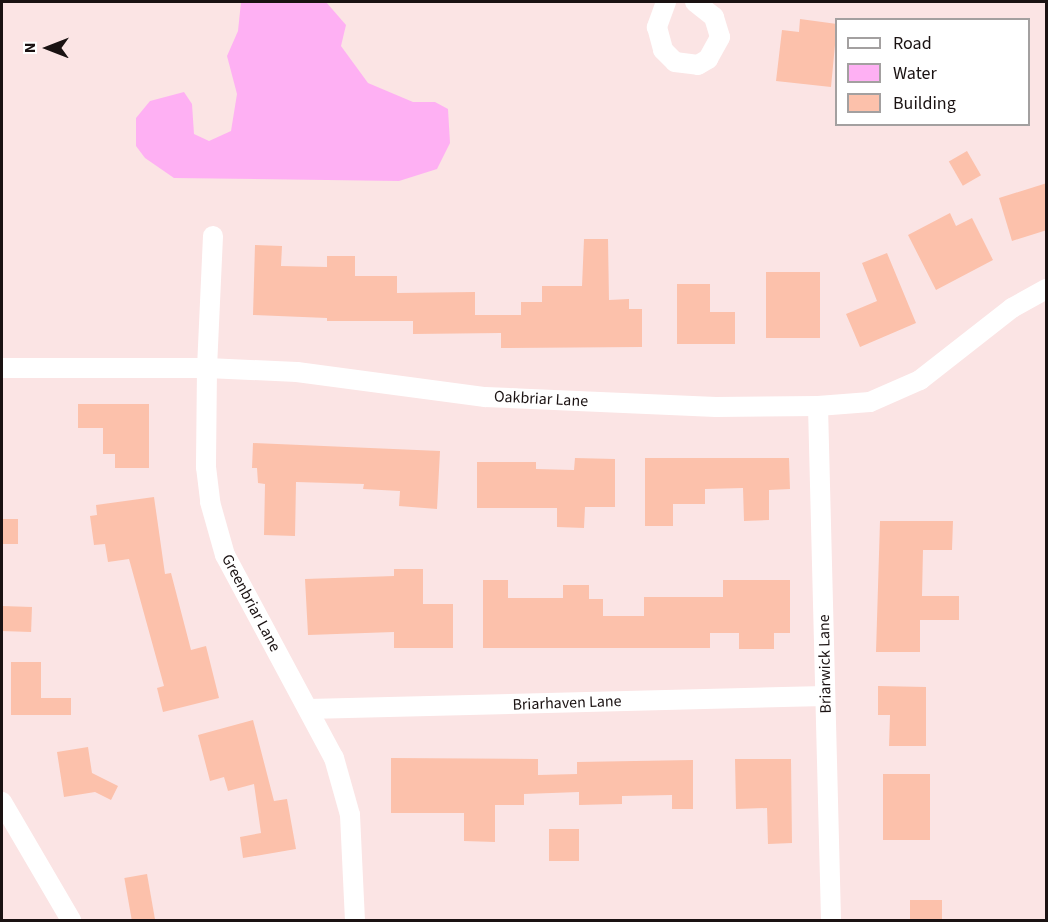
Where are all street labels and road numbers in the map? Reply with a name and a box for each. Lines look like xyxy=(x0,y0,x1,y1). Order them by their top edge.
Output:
street label: Oakbriar Lane xyxy=(493,387,589,411)
street label: Greenbriar Lane xyxy=(217,551,285,655)
street label: Briarwick Lane xyxy=(815,614,835,714)
street label: Briarhaven Lane xyxy=(512,692,622,714)

